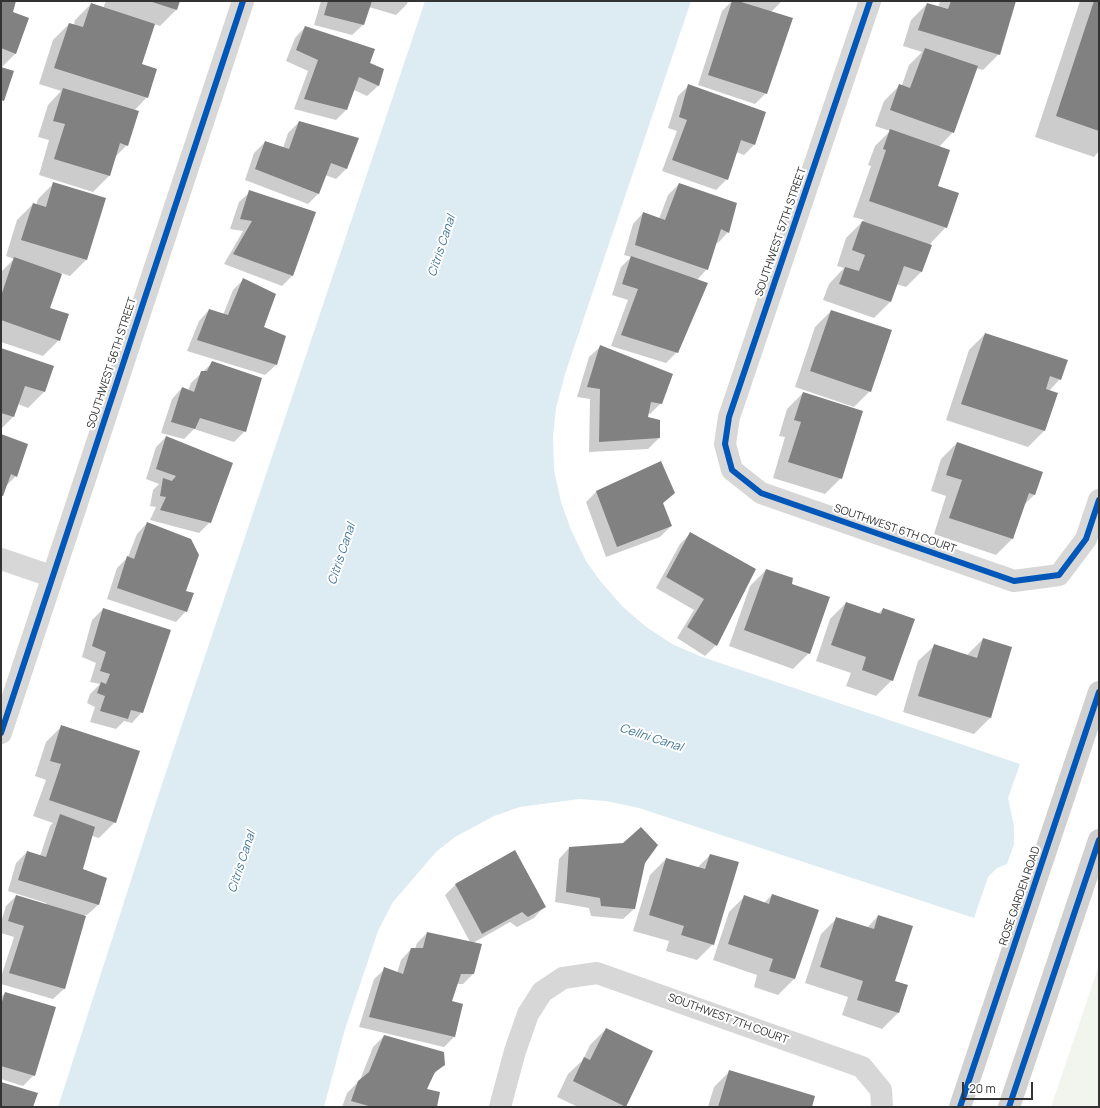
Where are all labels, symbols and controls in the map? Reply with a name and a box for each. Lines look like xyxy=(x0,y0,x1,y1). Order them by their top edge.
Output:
street label: SOUTHWEST 57TH STREET xyxy=(753,166,809,298)
water label: Citris Canal xyxy=(425,213,459,279)
street label: SOUTHWEST 56TH STREET xyxy=(85,296,139,430)
street label: SOUTHWEST 6TH COURT xyxy=(832,502,958,556)
water label: Citris Canal xyxy=(325,521,359,587)
water label: Cellni Canal xyxy=(618,721,684,755)
water label: Citris Canal xyxy=(225,829,259,895)
street label: ROSE GARDEN ROAD xyxy=(997,845,1043,947)
street label: SOUTHWEST 7TH COURT xyxy=(666,991,790,1047)
scale bar xyxy=(964,1074,1035,1100)
text: 20 m xyxy=(969,1080,996,1097)

